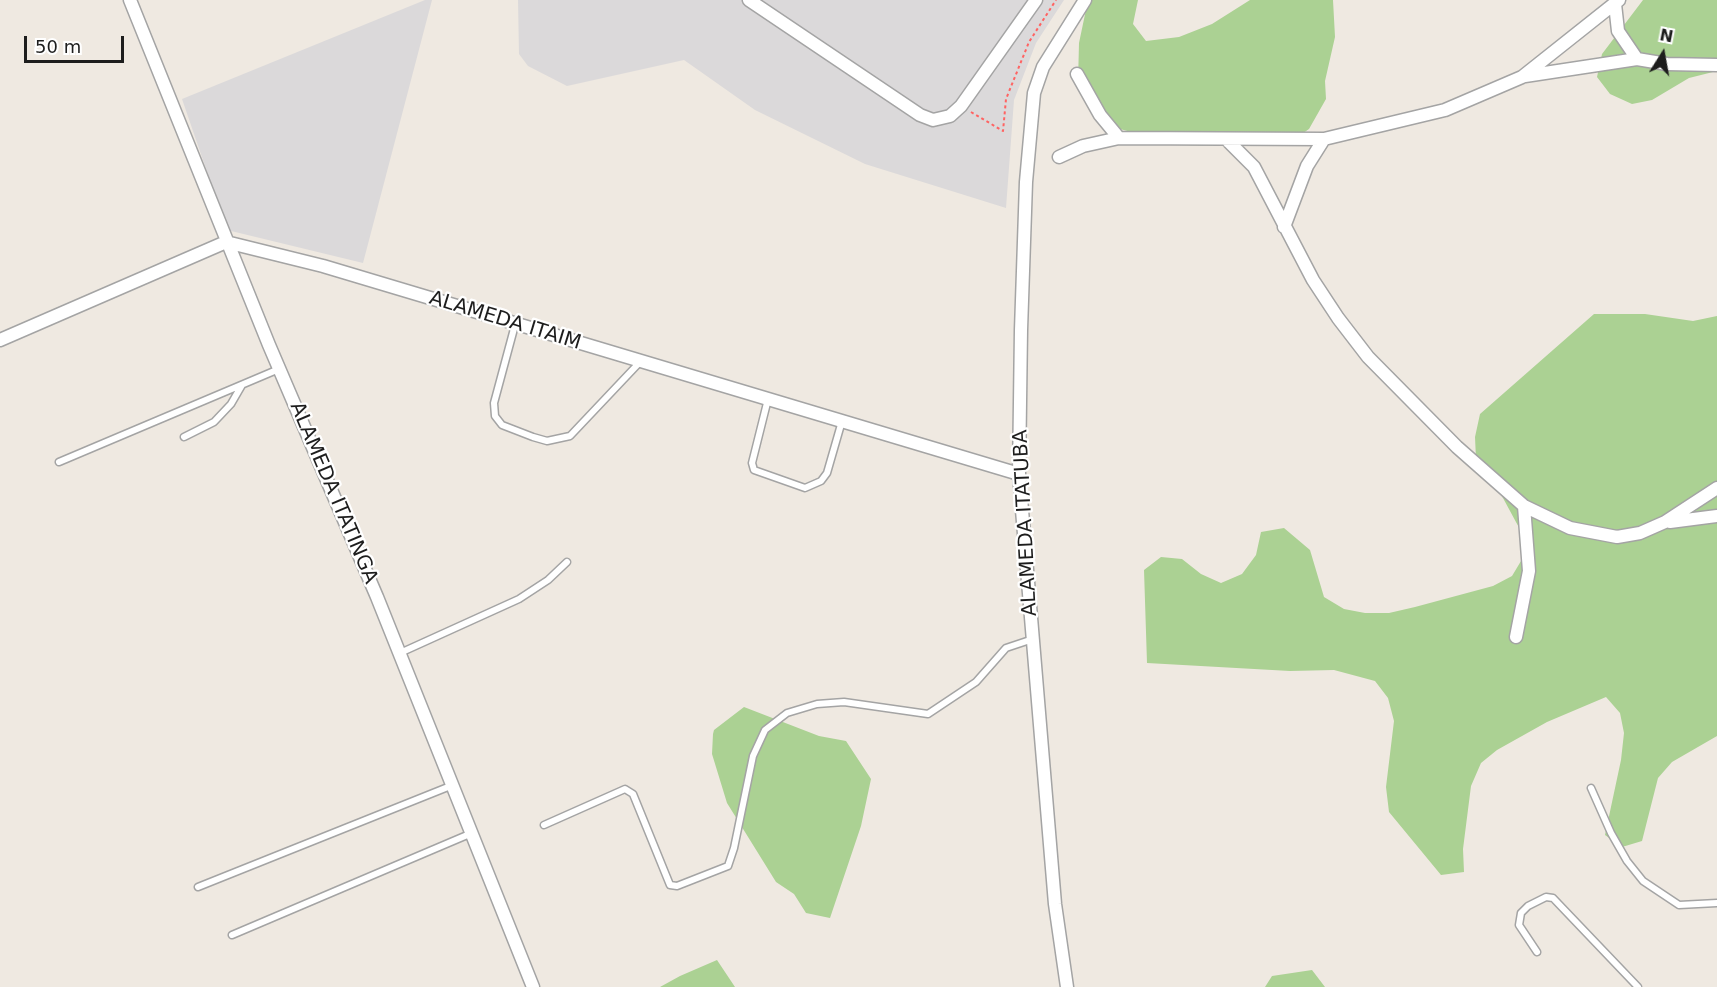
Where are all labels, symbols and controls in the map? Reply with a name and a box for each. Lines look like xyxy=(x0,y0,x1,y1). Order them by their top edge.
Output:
scale bar xyxy=(27,24,128,62)
north arrow xyxy=(1633,24,1693,84)
text: N xyxy=(1658,25,1675,46)
text: 50 m xyxy=(35,36,81,57)
street label: ALAMEDA ITAIM xyxy=(426,287,584,355)
street label: ALAMEDA ITATINGA xyxy=(284,399,382,587)
street label: ALAMEDA ITATUBA xyxy=(1009,429,1043,617)

